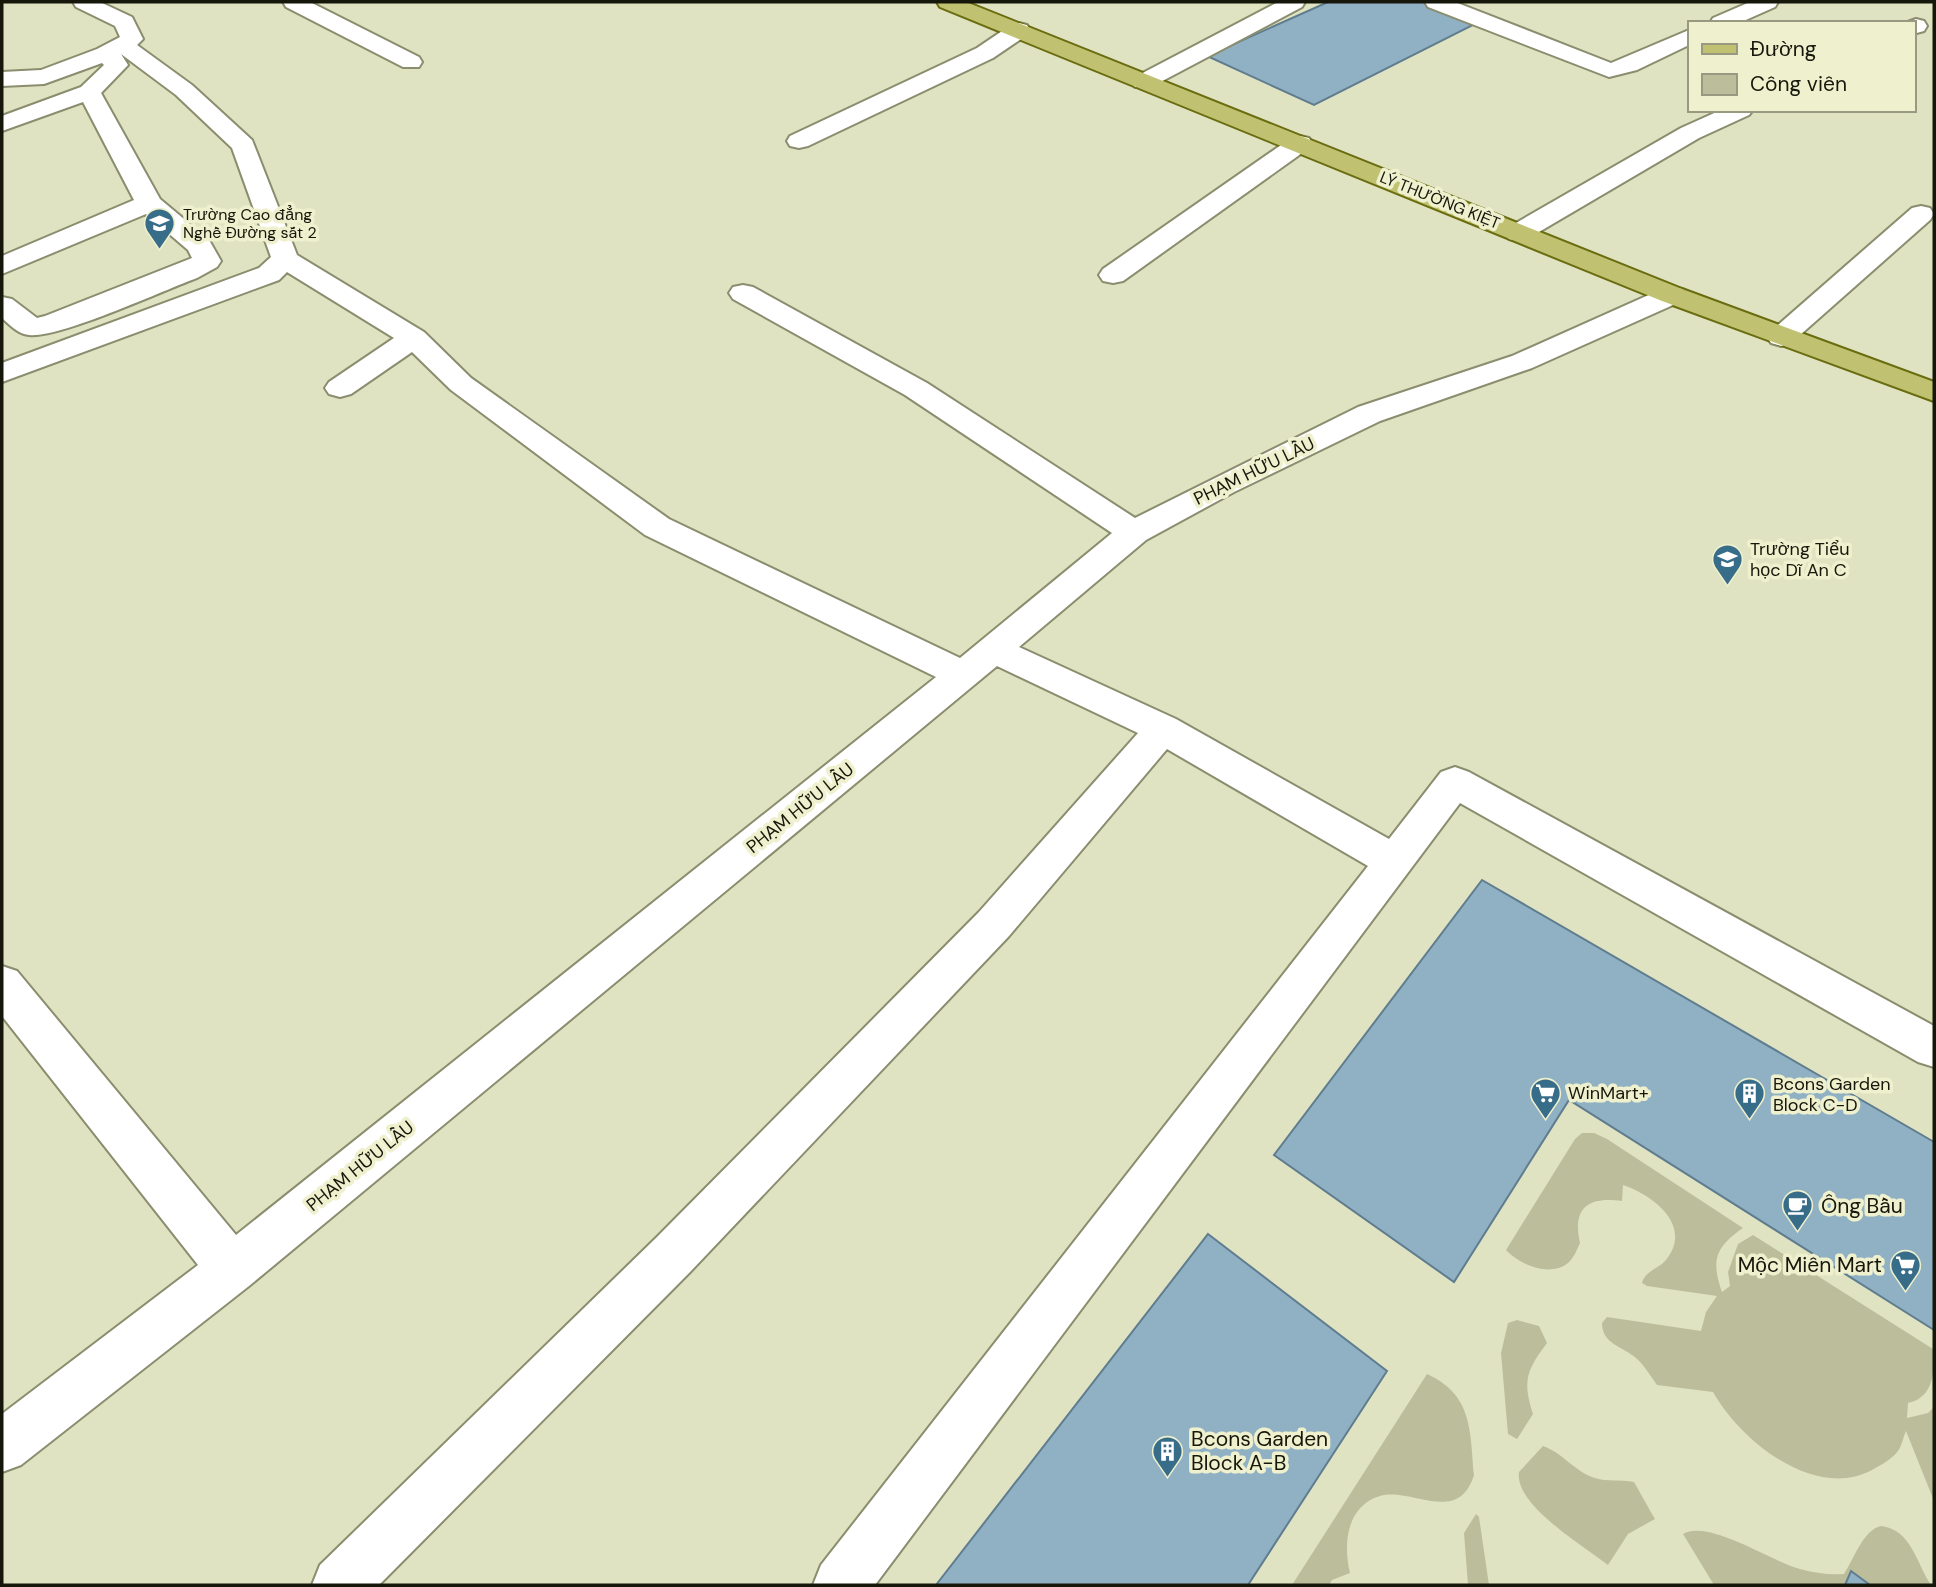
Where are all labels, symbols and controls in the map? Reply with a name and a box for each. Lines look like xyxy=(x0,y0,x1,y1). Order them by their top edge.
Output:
legend xyxy=(1688,21,1915,112)
text: Đường xyxy=(1750,35,1817,63)
text: Công viên xyxy=(1750,70,1847,98)
street label: LÝ THƯỜNG KIỆT xyxy=(1377,166,1503,234)
place label: Trường Cao đẳng Nghề Đường sắt 2 xyxy=(183,204,317,243)
school or university icon: Trường Cao đẳng Nghề Đường sắt 2 xyxy=(143,206,177,250)
street label: PHẠM HỮU LẦU xyxy=(1190,431,1318,511)
place label: Trường Tiểu học Dĩ An C xyxy=(1750,537,1850,582)
school or university icon: Trường Tiểu học Dĩ An C xyxy=(1710,542,1744,586)
street label: PHẠM HỮU LẦU xyxy=(741,757,859,859)
place label: Bcons Garden Block C-D xyxy=(1773,1072,1891,1117)
supermarket icon: WinMart+ xyxy=(1528,1076,1562,1120)
building icon: Bcons Garden Block C-D xyxy=(1733,1077,1767,1121)
place label: WinMart+ xyxy=(1568,1081,1649,1105)
street label: PHẠM HỮU LẦU xyxy=(301,1115,419,1217)
cafe icon: Ông Bầu xyxy=(1781,1189,1815,1233)
place label: Ông Bầu xyxy=(1821,1192,1903,1220)
supermarket icon: Mộc Miên Mart xyxy=(1888,1248,1922,1292)
place label: Mộc Miên Mart xyxy=(1738,1251,1882,1279)
place label: Bcons Garden Block A-B xyxy=(1191,1425,1328,1477)
building icon: Bcons Garden Block A-B xyxy=(1151,1434,1185,1478)

